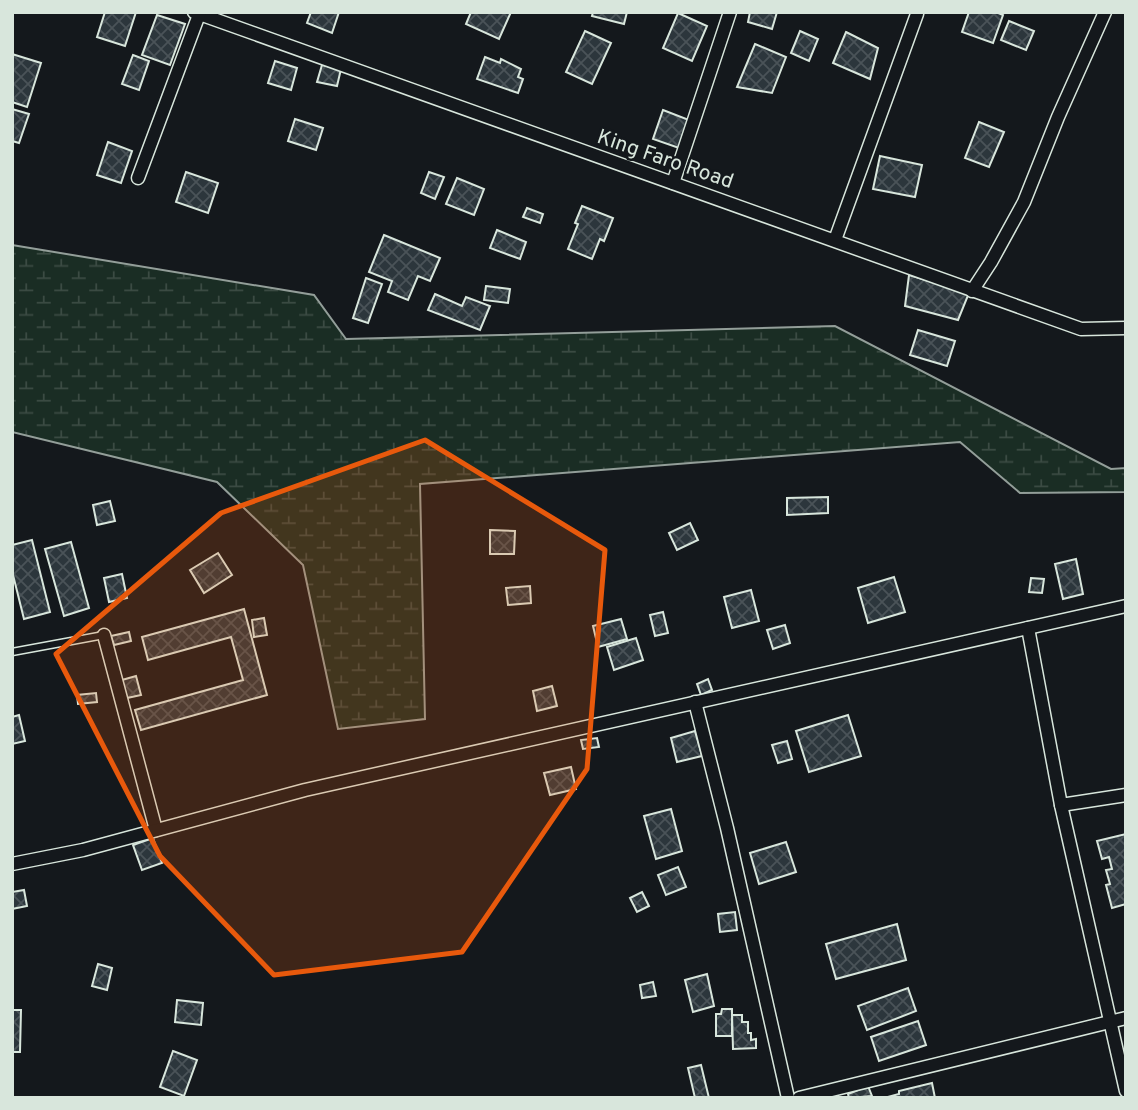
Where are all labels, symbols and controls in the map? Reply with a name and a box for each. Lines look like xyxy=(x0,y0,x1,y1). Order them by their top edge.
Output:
street label: King Faro Road xyxy=(593,124,737,196)

